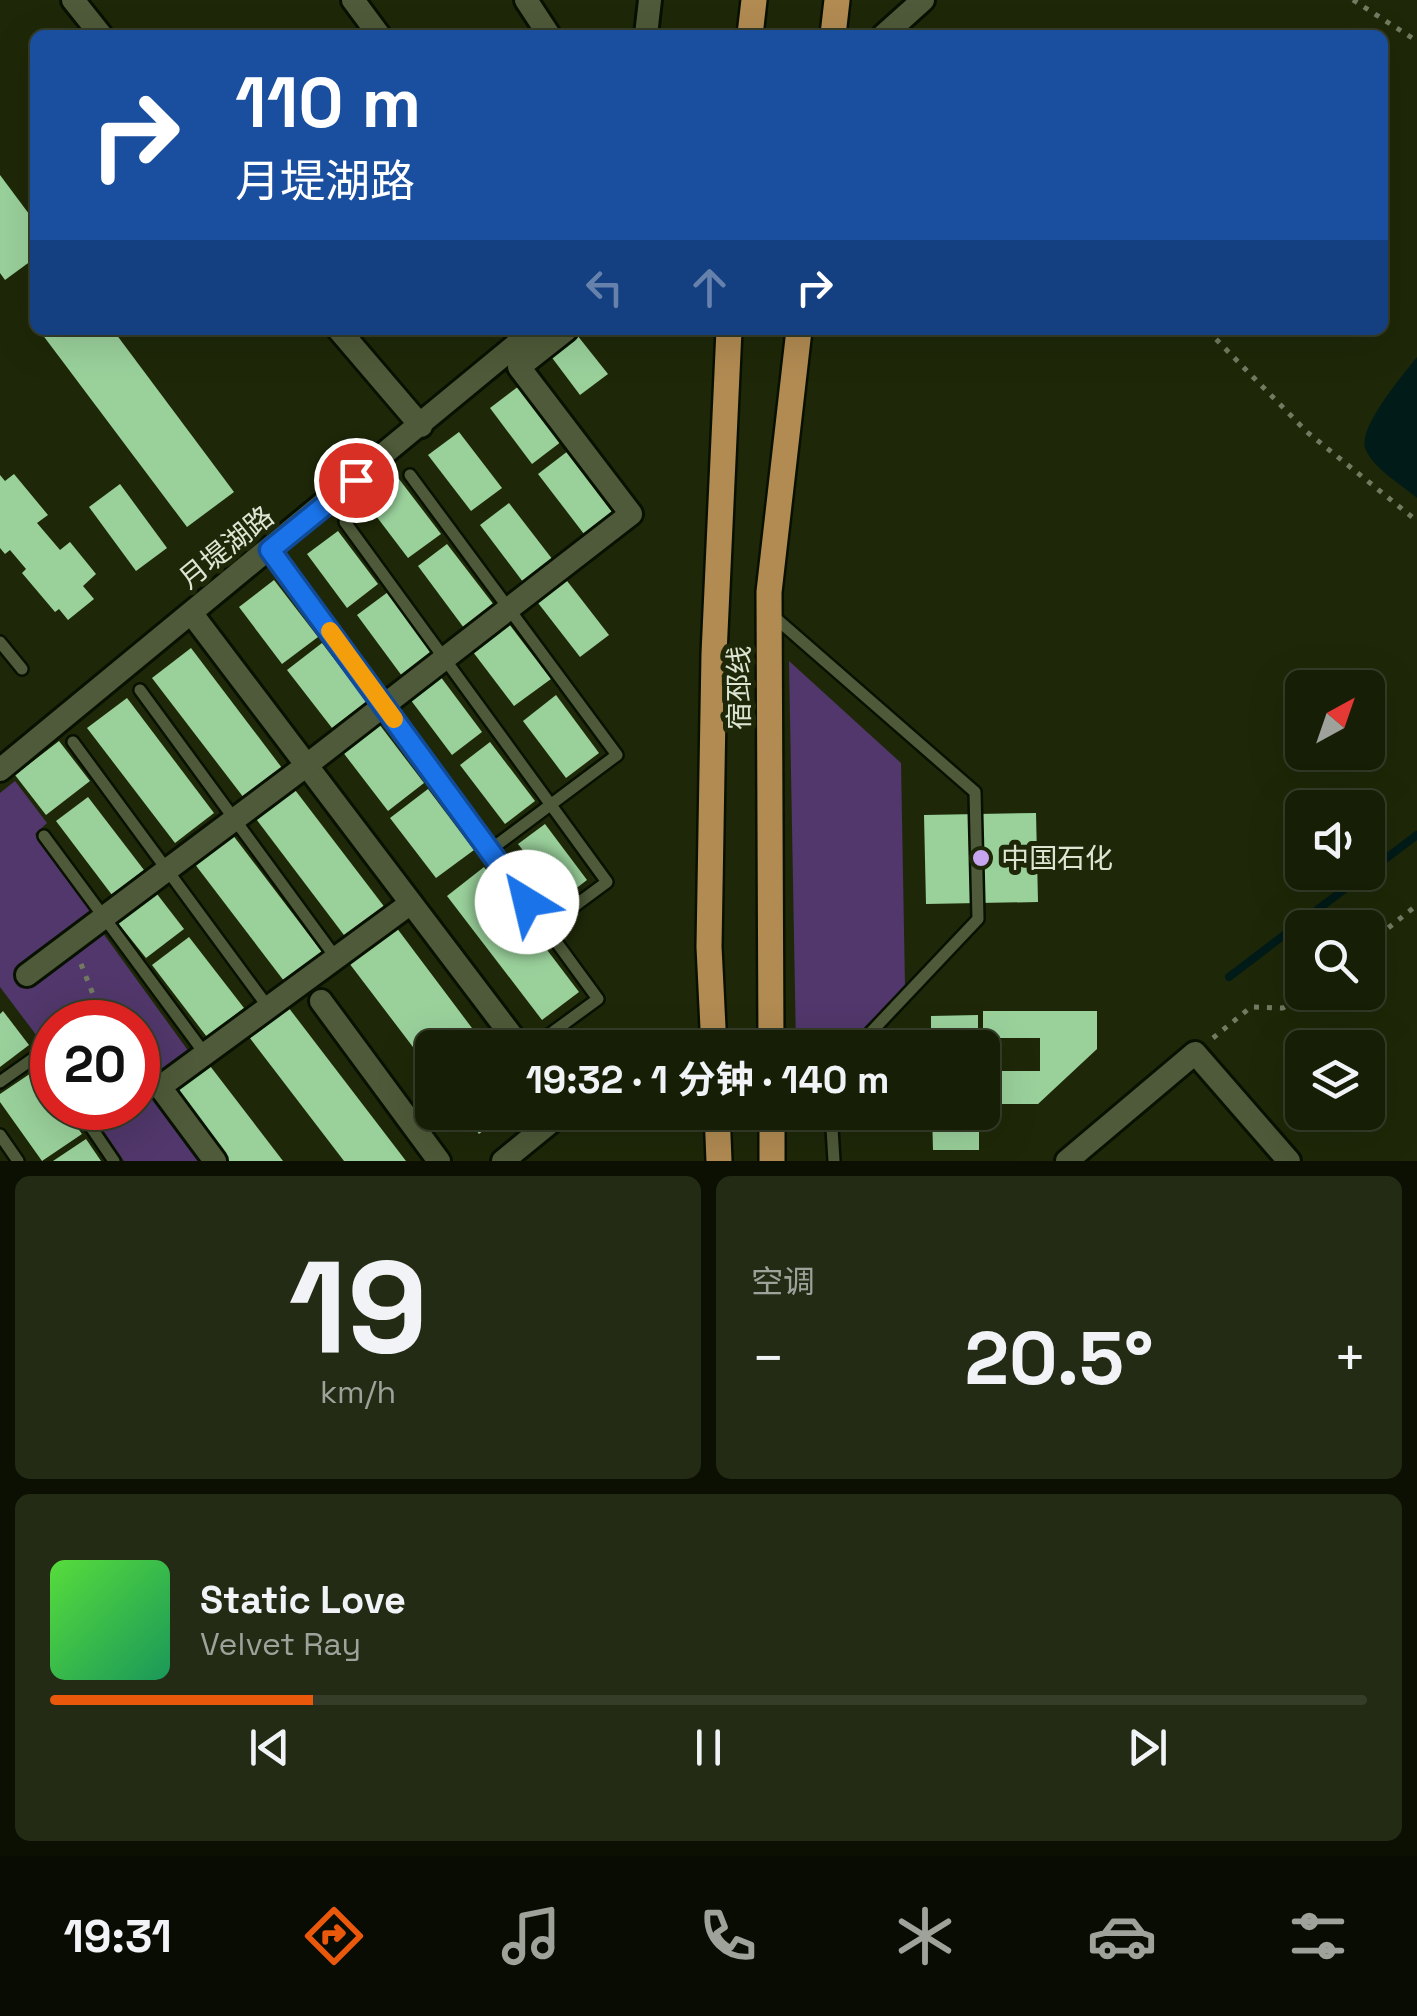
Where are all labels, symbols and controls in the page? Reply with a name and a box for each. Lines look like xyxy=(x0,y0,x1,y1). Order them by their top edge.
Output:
text: 110 m xyxy=(235,58,421,147)
icon: right xyxy=(70,70,200,200)
text: 月堤湖路 xyxy=(235,153,415,210)
icon: left xyxy=(577,260,632,315)
icon: ahead xyxy=(682,260,737,315)
icon: right xyxy=(787,260,842,315)
pin xyxy=(314,438,399,523)
icon: arrive xyxy=(329,453,384,508)
street label: 月堤湖路 xyxy=(171,498,281,596)
street label: 宿邳线 xyxy=(721,646,757,730)
north arrow xyxy=(1285,670,1385,770)
map controls xyxy=(1285,670,1385,1130)
button: sound xyxy=(1285,790,1385,890)
place label: 中国石化 xyxy=(1001,840,1113,876)
marker: 中国石化 xyxy=(970,847,992,869)
position arrow xyxy=(475,850,579,954)
button: search xyxy=(1285,910,1385,1010)
speed limit sign: 20 xyxy=(30,1000,160,1130)
button: layers xyxy=(1285,1030,1385,1130)
text: 19:32 · 1 分钟 · 140 m xyxy=(526,1056,889,1104)
text: 19 xyxy=(288,1224,428,1390)
text: 空调 xyxy=(751,1262,815,1302)
text: 20.5° xyxy=(964,1310,1154,1406)
text: − xyxy=(751,1323,785,1393)
text: + xyxy=(1333,1323,1367,1393)
text: km/h xyxy=(320,1372,396,1412)
text: Static Love xyxy=(200,1576,406,1624)
text: Velvet Ray xyxy=(200,1624,361,1664)
icon: previous xyxy=(242,1720,297,1775)
icon: pause xyxy=(681,1720,736,1775)
icon: next xyxy=(1120,1720,1175,1775)
icon: directions xyxy=(299,1901,369,1971)
icon: music xyxy=(496,1901,566,1971)
icon: phone xyxy=(693,1901,763,1971)
icon: climate xyxy=(890,1901,960,1971)
icon: car xyxy=(1087,1901,1157,1971)
icon: filters xyxy=(1283,1901,1353,1971)
text: 19:31 xyxy=(63,1908,172,1965)

